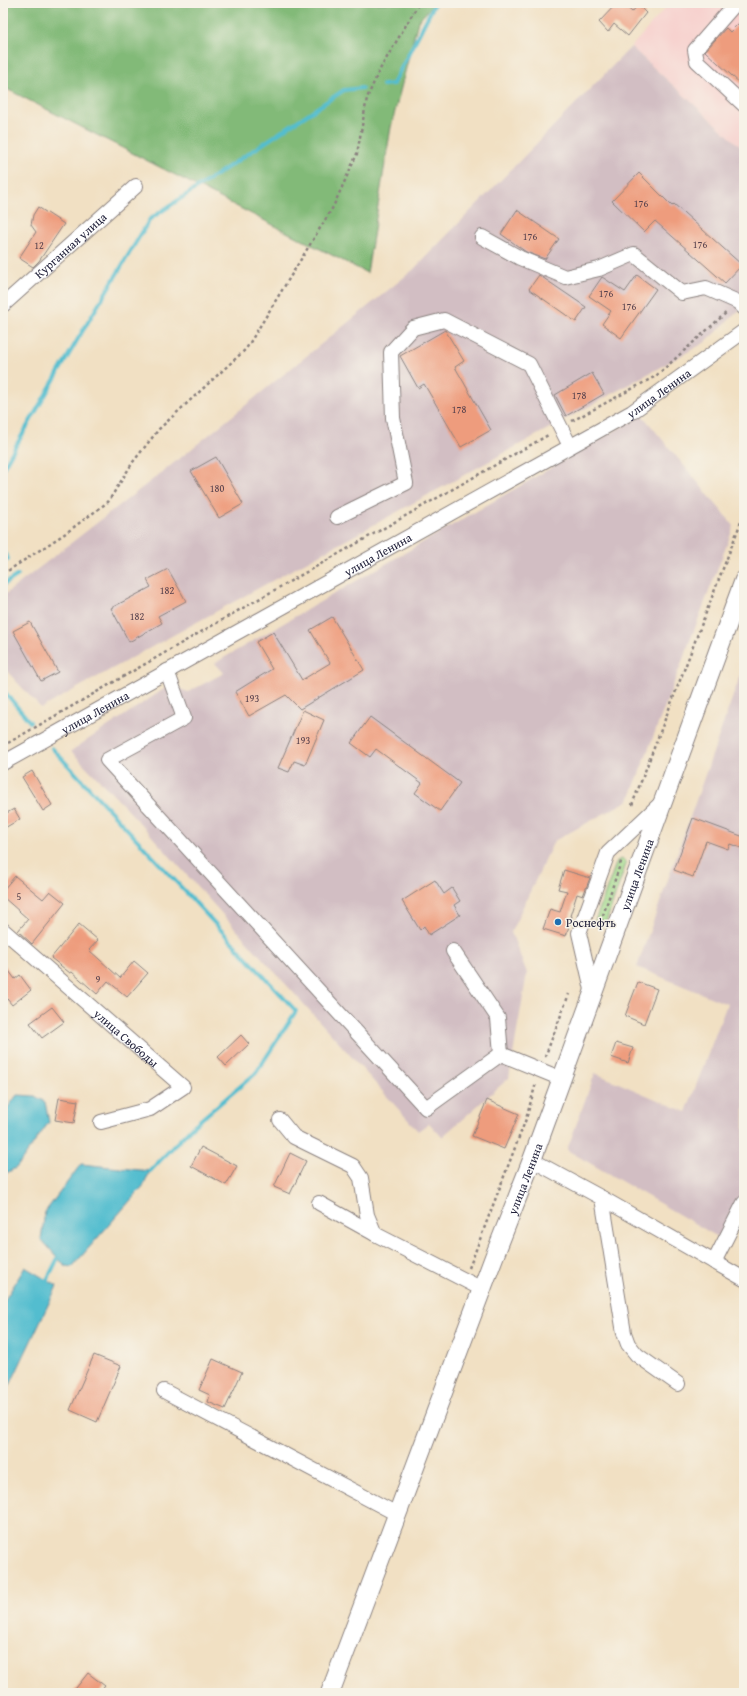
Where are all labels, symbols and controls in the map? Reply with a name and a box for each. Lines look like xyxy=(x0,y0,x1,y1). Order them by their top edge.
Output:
house number: 176 xyxy=(634,196,648,211)
street label: Курганная улица xyxy=(30,208,110,282)
house number: 176 xyxy=(523,229,537,244)
house number: 176 xyxy=(693,237,707,252)
house number: 12 xyxy=(34,238,44,253)
house number: 176 xyxy=(599,286,613,301)
house number: 176 xyxy=(622,299,636,314)
street label: улица Ленина xyxy=(623,364,694,422)
house number: 178 xyxy=(572,388,586,403)
house number: 178 xyxy=(452,402,466,417)
house number: 180 xyxy=(210,481,224,496)
street label: улица Ленина xyxy=(340,528,415,580)
house number: 182 xyxy=(160,583,174,598)
house number: 182 xyxy=(130,609,144,624)
street label: улица Ленина xyxy=(57,686,132,738)
house number: 193 xyxy=(245,691,259,706)
house number: 193 xyxy=(296,733,310,748)
street label: улица Ленина xyxy=(615,836,657,914)
house number: 5 xyxy=(17,889,22,904)
place label: Роснефть xyxy=(566,914,616,931)
marker: Роснефть xyxy=(553,917,563,927)
house number: 9 xyxy=(96,972,101,987)
street label: улица Свободы xyxy=(90,1004,163,1071)
street label: улица Ленина xyxy=(503,1140,546,1218)

